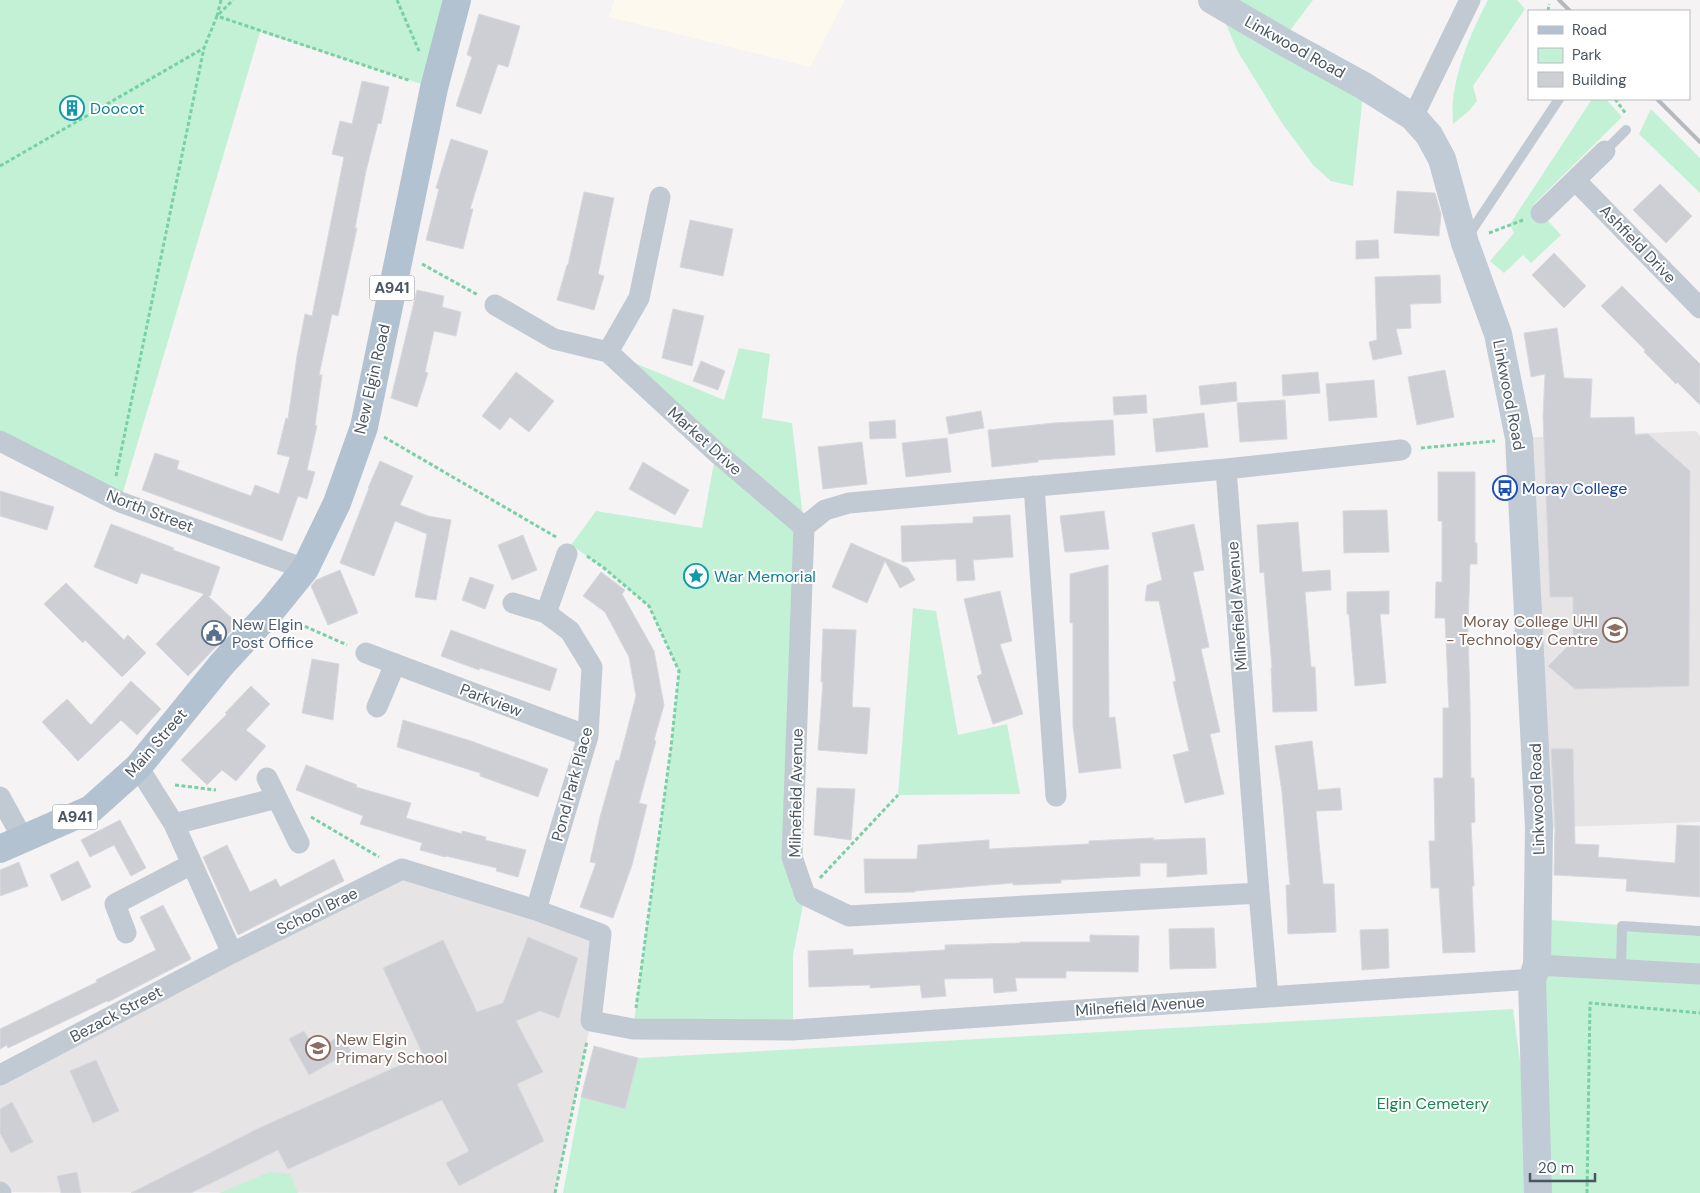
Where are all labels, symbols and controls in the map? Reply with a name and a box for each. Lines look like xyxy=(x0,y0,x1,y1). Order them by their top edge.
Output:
legend xyxy=(1528,10,1690,100)
street label: Linkwood Road xyxy=(1241,11,1349,83)
text: Road xyxy=(1572,20,1607,40)
text: Park xyxy=(1572,45,1602,65)
text: Building xyxy=(1572,70,1627,90)
building icon: Doocot xyxy=(59,95,85,121)
place label: Doocot xyxy=(90,98,145,119)
street label: Ashfield Drive xyxy=(1595,200,1681,288)
road number: A941 xyxy=(370,276,414,300)
street label: New Elgin Road xyxy=(349,322,395,436)
street label: Linkwood Road xyxy=(1488,338,1530,452)
street label: Market Drive xyxy=(663,402,747,480)
bus stop icon: Moray College xyxy=(1492,475,1518,501)
place label: Moray College xyxy=(1522,478,1627,499)
street label: North Street xyxy=(104,485,196,537)
street label: Milnefield Avenue xyxy=(1222,541,1252,671)
place icon: War Memorial xyxy=(683,563,709,589)
place label: War Memorial xyxy=(714,566,816,587)
place label: Moray College UHI - Technology Centre xyxy=(1446,611,1598,650)
place label: New Elgin Post Office xyxy=(232,614,314,653)
school or university icon: Moray College UHI - Technology Centre xyxy=(1602,617,1628,643)
public building icon: New Elgin Post Office xyxy=(201,620,227,646)
street label: Parkview xyxy=(457,679,525,721)
street label: Main Street xyxy=(120,704,192,782)
street label: Pond Park Place xyxy=(547,725,597,843)
street label: Milnefield Avenue xyxy=(784,728,808,858)
street label: Linkwood Road xyxy=(1525,743,1549,855)
road number: A941 xyxy=(52,804,98,830)
street label: School Brae xyxy=(273,882,361,940)
street label: Bezack Street xyxy=(66,981,166,1047)
street label: Milnefield Avenue xyxy=(1075,991,1205,1021)
place label: New Elgin Primary School xyxy=(336,1029,447,1068)
school or university icon: New Elgin Primary School xyxy=(305,1035,331,1061)
park label: Elgin Cemetery xyxy=(1377,1093,1489,1114)
scale bar xyxy=(1530,1150,1595,1182)
text: 20 m xyxy=(1538,1158,1574,1178)

